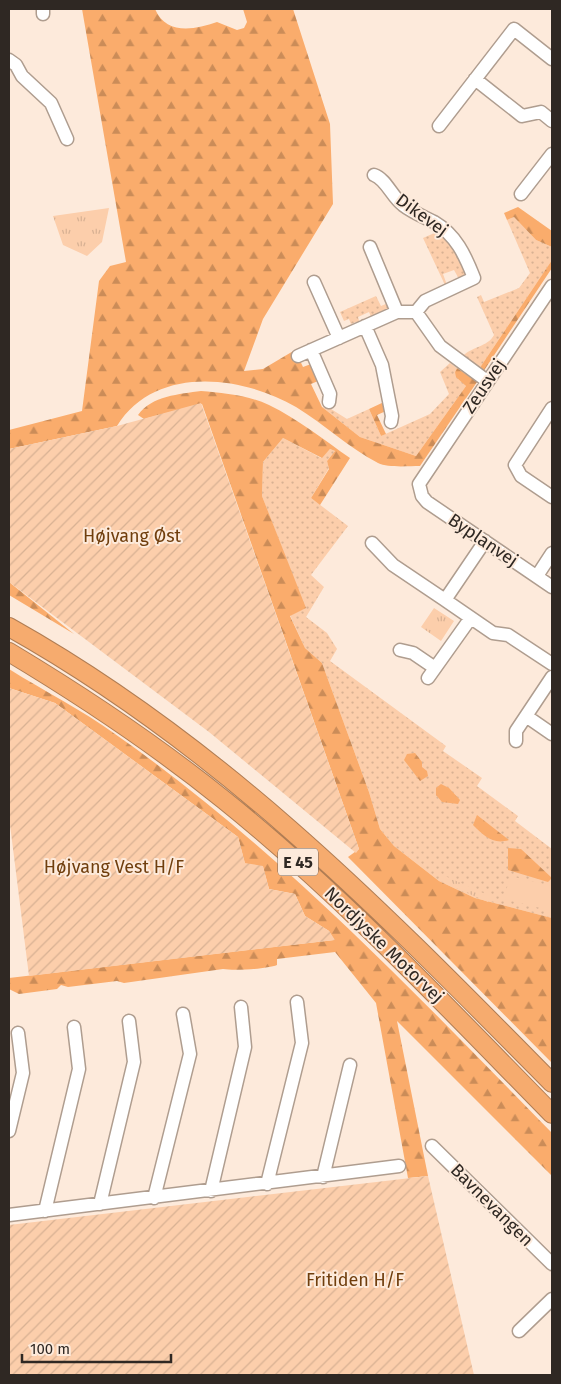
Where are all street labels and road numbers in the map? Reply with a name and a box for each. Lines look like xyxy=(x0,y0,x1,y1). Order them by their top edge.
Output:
street label: Dikevej xyxy=(392,189,452,241)
street label: Zeusvej xyxy=(458,355,510,417)
street label: Byplanvej xyxy=(444,509,522,571)
road number: E 45 xyxy=(278,849,318,876)
street label: Nordjyske Motorvej xyxy=(320,882,448,1008)
street label: Bavnevangen xyxy=(446,1159,538,1251)

